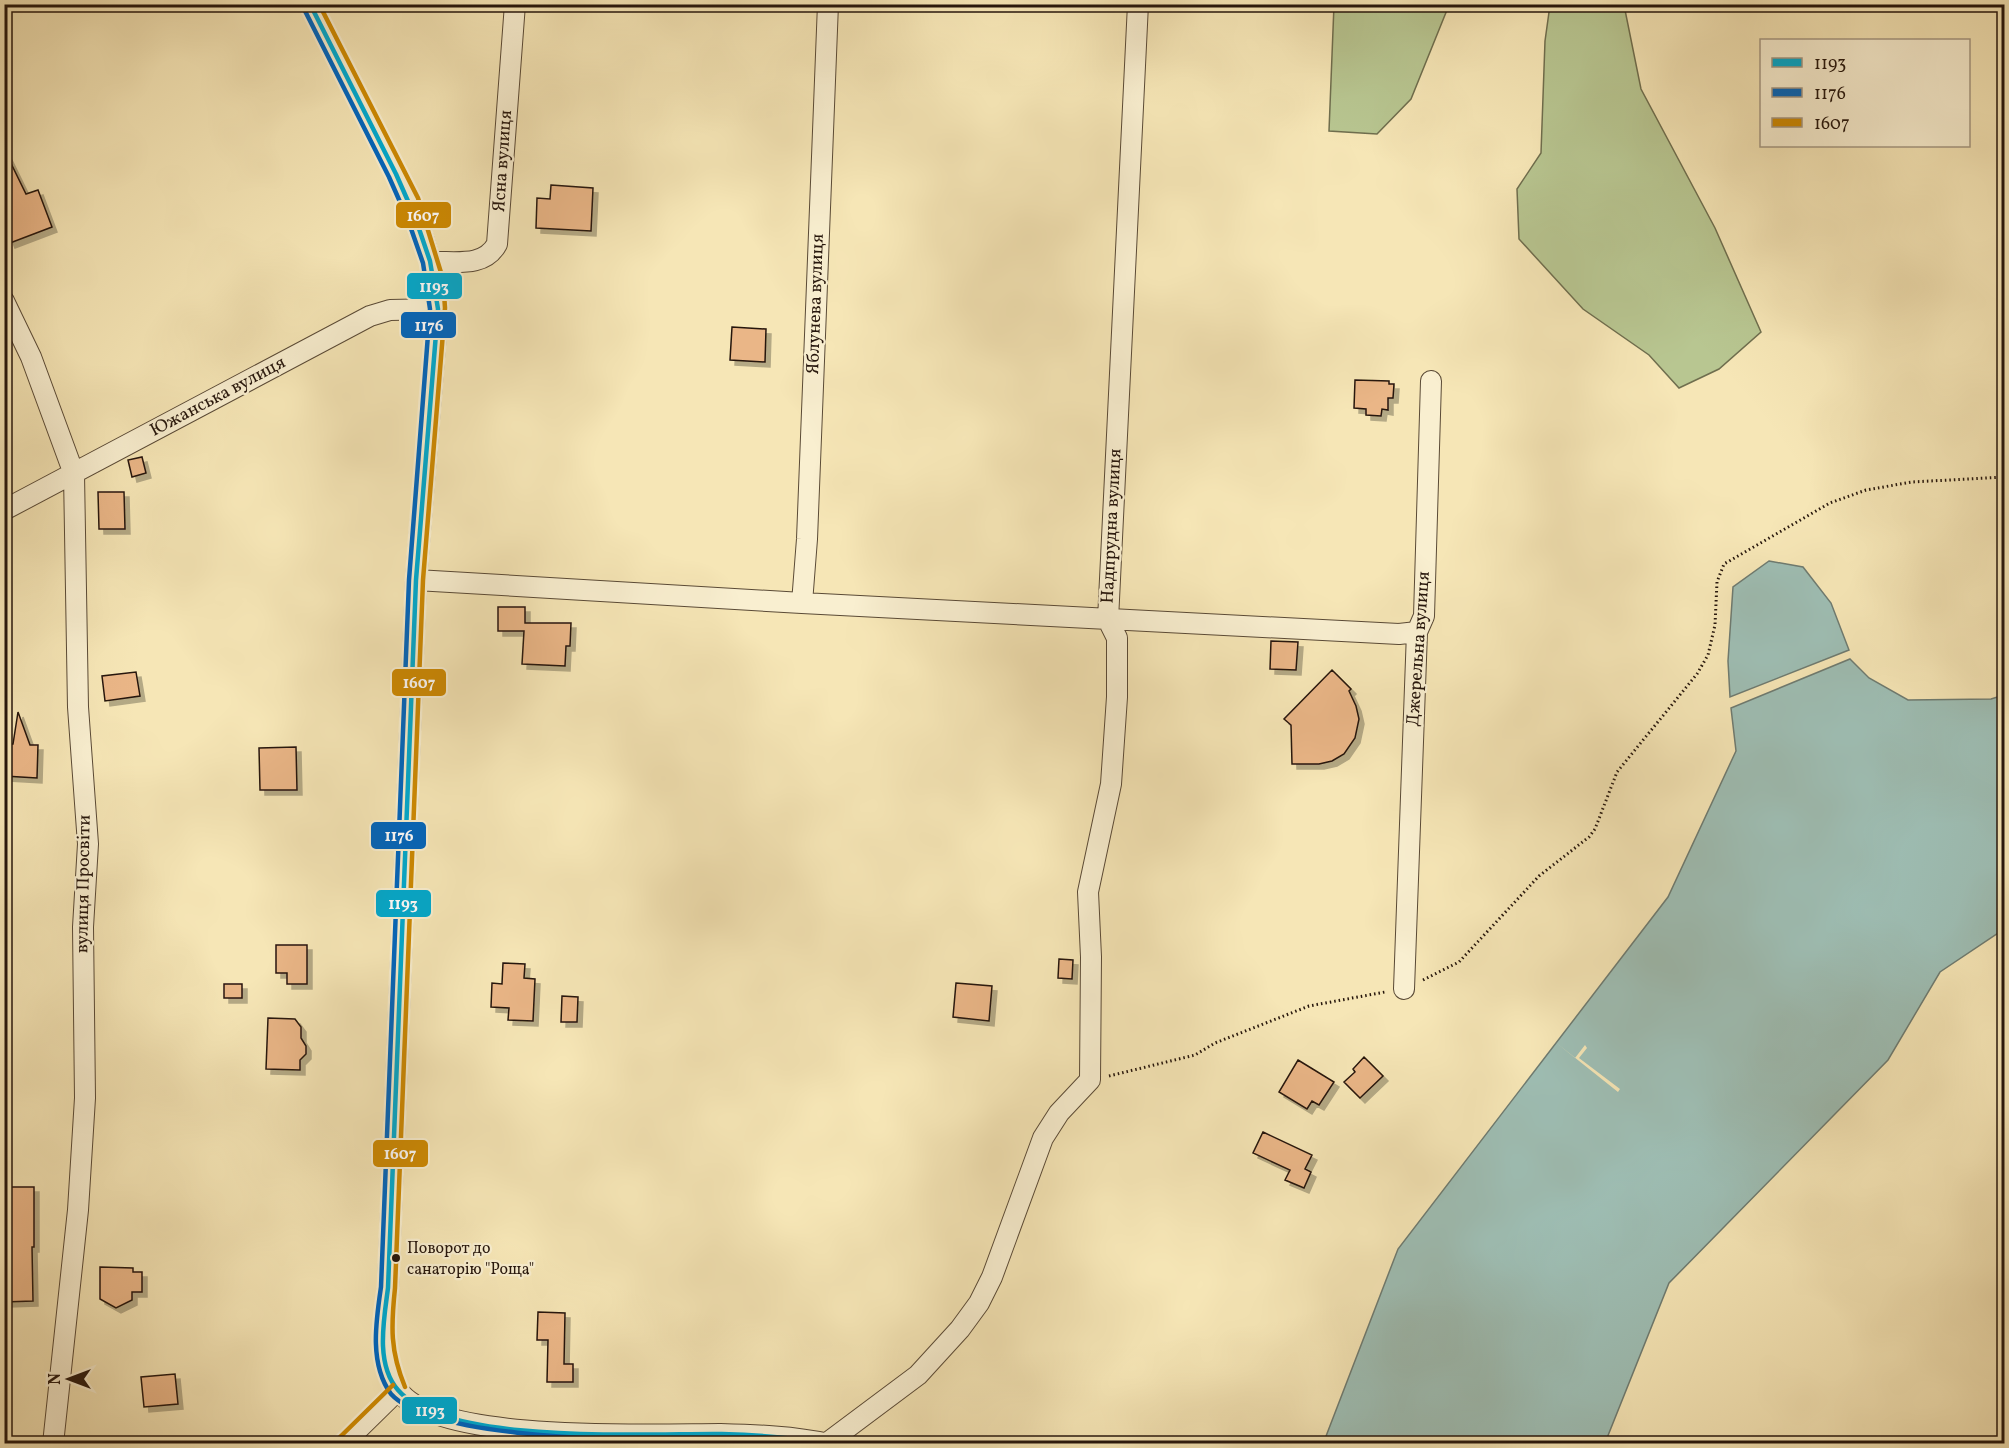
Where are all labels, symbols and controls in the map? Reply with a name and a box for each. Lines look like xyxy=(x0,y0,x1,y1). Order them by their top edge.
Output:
legend xyxy=(1760,39,1970,147)
text: 1193 xyxy=(1814,52,1846,77)
text: 1176 xyxy=(1814,82,1846,107)
street label: Ясна вулиця xyxy=(487,109,519,213)
text: 1607 xyxy=(1814,112,1850,137)
line badge: 1607 xyxy=(395,201,452,229)
text: 1607 xyxy=(407,206,440,228)
street label: Яблунева вулиця xyxy=(801,233,831,375)
line badge: 1193 xyxy=(406,272,463,300)
text: 1193 xyxy=(419,277,449,299)
line badge: 1176 xyxy=(400,311,457,339)
text: 1176 xyxy=(414,316,444,338)
street label: Южанська вулиця xyxy=(146,351,290,443)
street label: Надпрудна вулиця xyxy=(1095,448,1129,604)
street label: Джерельна вулиця xyxy=(1401,571,1437,727)
line badge: 1607 xyxy=(391,668,447,697)
text: 1607 xyxy=(403,673,436,695)
street label: вулиця Просвіти xyxy=(70,815,98,953)
line badge: 1176 xyxy=(370,821,427,850)
text: 1176 xyxy=(384,826,414,848)
line badge: 1193 xyxy=(375,889,432,918)
text: 1193 xyxy=(388,894,418,916)
line badge: 1607 xyxy=(372,1139,429,1168)
text: 1607 xyxy=(384,1144,417,1166)
place label: Поворот до санаторію "Роща" xyxy=(407,1238,534,1281)
marker: Поворот до санаторію "Роща" xyxy=(390,1252,402,1264)
north arrow xyxy=(39,1349,99,1409)
text: N xyxy=(45,1373,67,1385)
line badge: 1193 xyxy=(401,1396,458,1425)
text: 1193 xyxy=(415,1401,445,1423)

